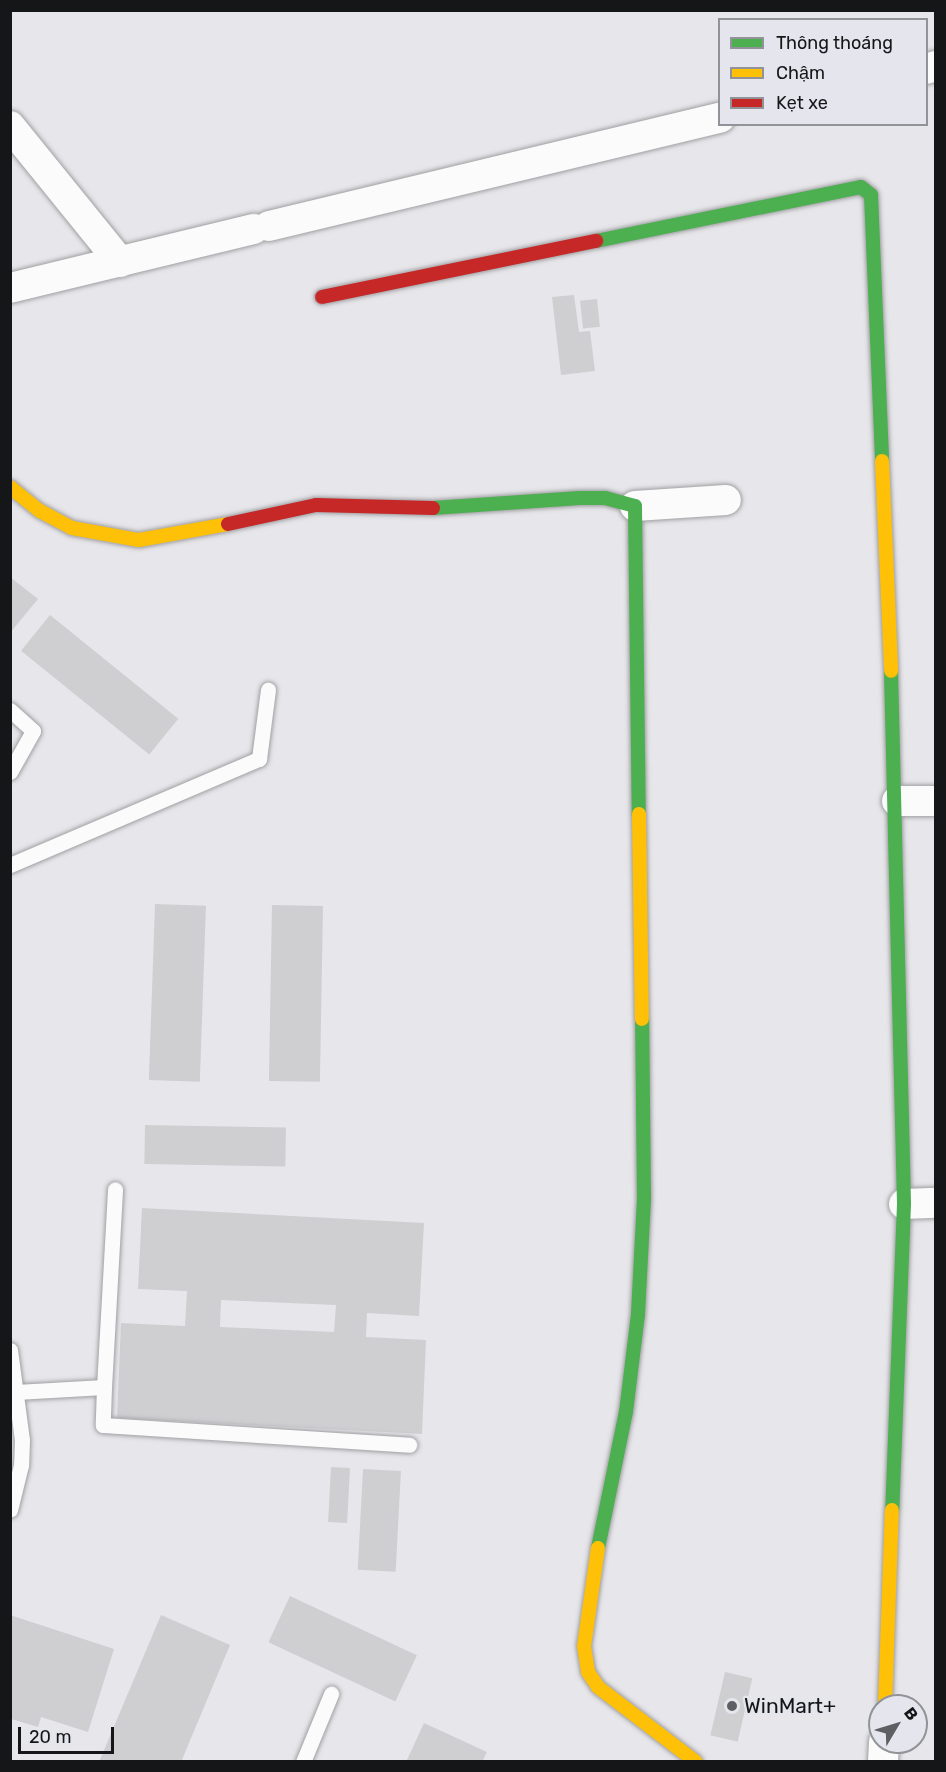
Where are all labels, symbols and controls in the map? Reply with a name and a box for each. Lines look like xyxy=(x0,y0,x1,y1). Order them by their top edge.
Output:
legend xyxy=(718,18,928,126)
text: Thông thoáng xyxy=(776,32,893,54)
text: Chậm xyxy=(776,62,825,84)
text: Kẹt xe xyxy=(776,92,828,114)
place label: WinMart+ xyxy=(744,1693,836,1719)
north arrow xyxy=(868,1694,928,1754)
marker: WinMart+ xyxy=(725,1699,739,1713)
text: B xyxy=(900,1704,922,1724)
scale bar xyxy=(21,1715,117,1753)
text: 20 m xyxy=(29,1726,71,1748)

